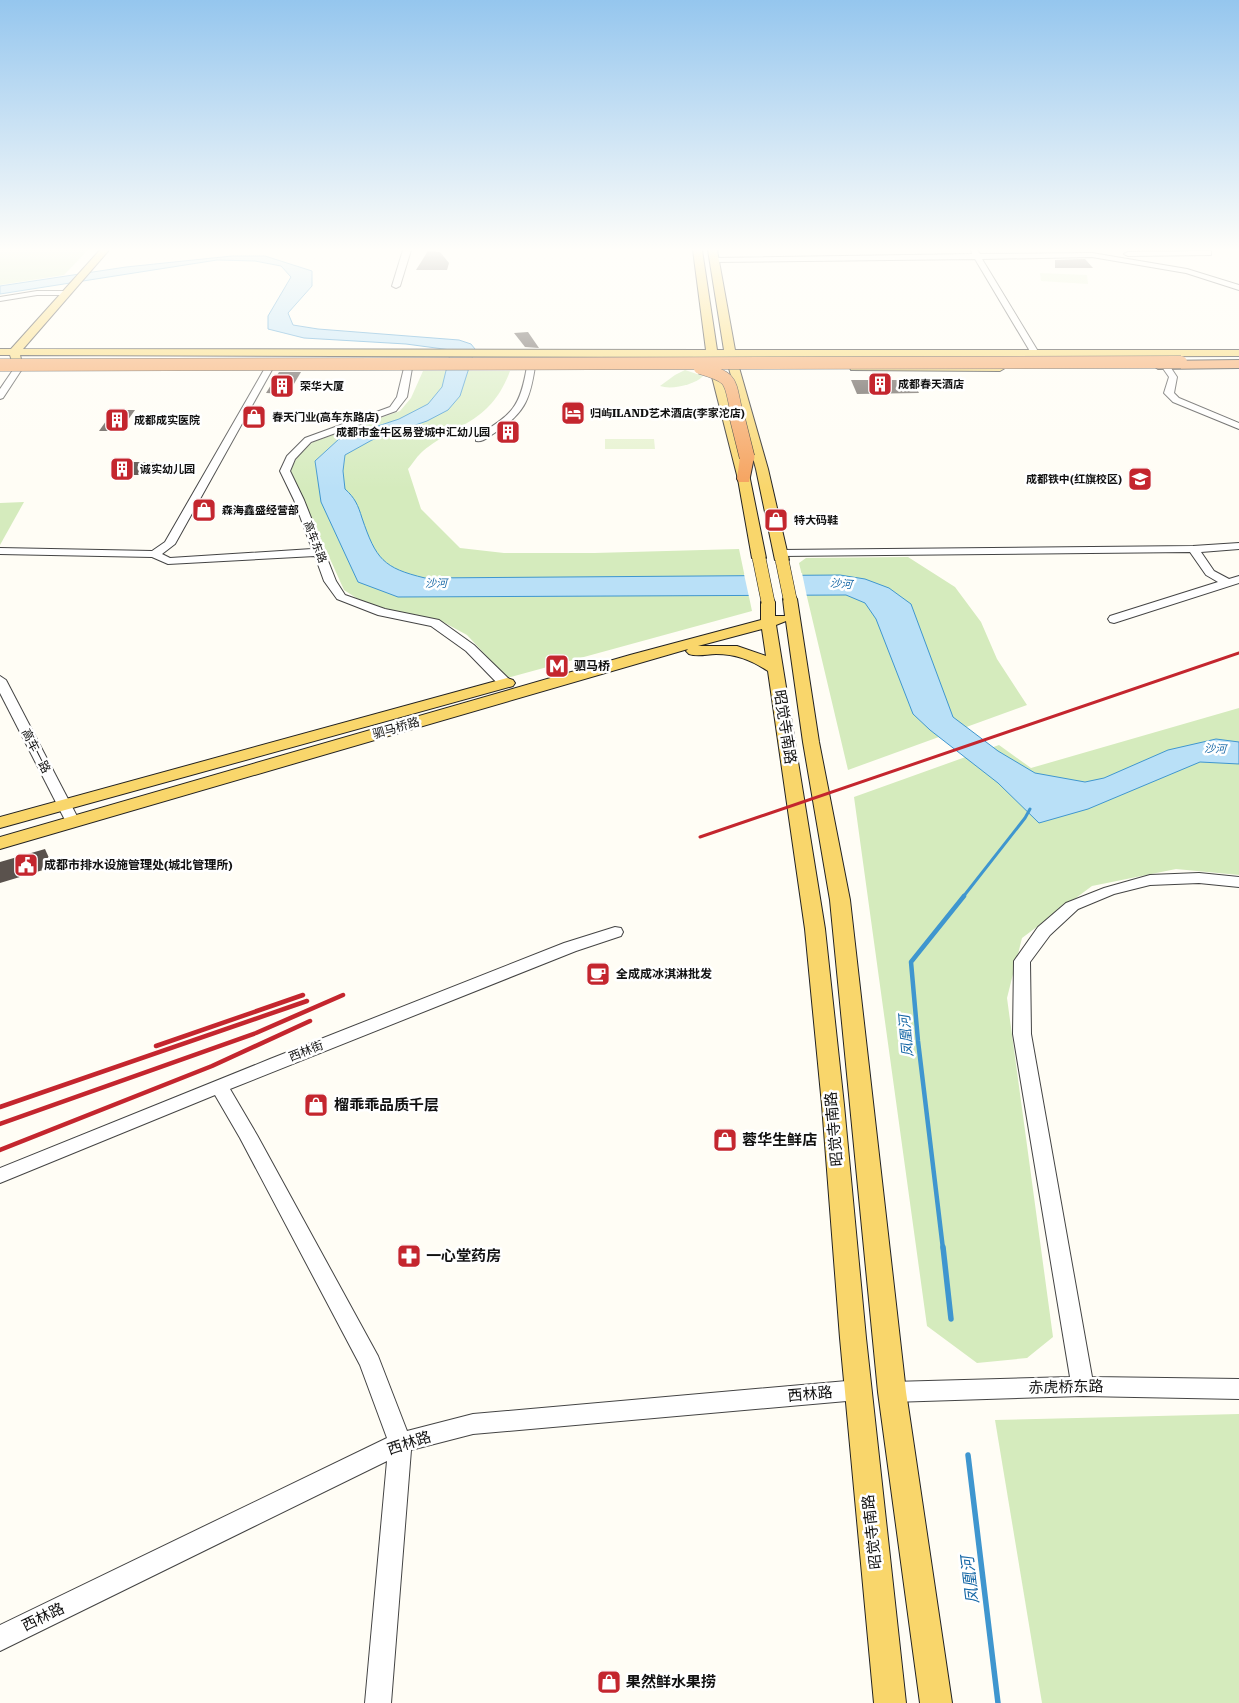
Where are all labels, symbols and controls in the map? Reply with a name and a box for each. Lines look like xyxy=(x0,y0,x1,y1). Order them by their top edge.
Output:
building icon: 成都春天酒店 xyxy=(867,371,893,397)
building icon: 荣华大厦 xyxy=(269,373,295,399)
place label: 成都春天酒店 xyxy=(898,378,964,391)
place label: 荣华大厦 xyxy=(300,380,344,393)
hotel icon: 归屿ILAND艺术酒店(李家沱店) xyxy=(560,400,586,426)
shop icon: 春天门业(高车东路店) xyxy=(241,404,267,430)
building icon: 成都成实医院 xyxy=(104,407,130,433)
place label: 归屿ILAND艺术酒店(李家沱店) xyxy=(590,407,745,420)
place label: 春天门业(高车东路店) xyxy=(272,411,379,424)
place label: 成都成实医院 xyxy=(134,414,200,427)
building icon: 成都市金牛区易登城中汇幼儿园 xyxy=(495,419,521,445)
place label: 成都市金牛区易登城中汇幼儿园 xyxy=(336,426,490,439)
building icon: 诚实幼儿园 xyxy=(109,456,135,482)
place label: 诚实幼儿园 xyxy=(140,463,195,476)
school or university icon: 成都铁中(红旗校区) xyxy=(1127,466,1153,492)
place label: 成都铁中(红旗校区) xyxy=(1026,473,1122,486)
shop icon: 森海鑫盛经营部 xyxy=(191,497,217,523)
place label: 森海鑫盛经营部 xyxy=(222,504,299,517)
shop icon: 特大码鞋 xyxy=(763,507,789,533)
place label: 特大码鞋 xyxy=(794,514,838,527)
street label: 高车东路 xyxy=(301,519,329,565)
water label: 沙河 xyxy=(425,577,449,590)
water label: 沙河 xyxy=(829,577,855,592)
metro station icon: 驷马桥 xyxy=(544,653,570,679)
place label: 驷马桥 xyxy=(574,659,610,673)
street label: 昭觉寺南路 xyxy=(770,689,800,765)
street label: 驷马桥路 xyxy=(371,715,421,741)
street label: 高车一路 xyxy=(19,726,53,776)
water label: 沙河 xyxy=(1204,742,1228,756)
public building icon: 成都市排水设施管理处(城北管理所) xyxy=(13,852,39,878)
place label: 成都市排水设施管理处(城北管理所) xyxy=(44,858,233,872)
cafe icon: 全成成冰淇淋批发 xyxy=(585,961,611,987)
place label: 全成成冰淇淋批发 xyxy=(616,967,712,981)
water label: 凤凰河 xyxy=(896,1011,916,1058)
street label: 西林街 xyxy=(287,1038,325,1064)
street label: 昭觉寺南路 xyxy=(822,1091,846,1167)
shop icon: 榴乖乖品质千层 xyxy=(303,1092,329,1118)
place label: 榴乖乖品质千层 xyxy=(334,1096,439,1114)
shop icon: 蓉华生鲜店 xyxy=(712,1127,738,1153)
place label: 蓉华生鲜店 xyxy=(742,1131,817,1149)
pharmacy icon: 一心堂药房 xyxy=(396,1243,422,1269)
place label: 一心堂药房 xyxy=(426,1247,501,1265)
street label: 赤虎桥东路 xyxy=(1028,1377,1104,1397)
street label: 西林路 xyxy=(787,1383,833,1405)
street label: 西林路 xyxy=(385,1427,433,1459)
street label: 昭觉寺南路 xyxy=(859,1494,885,1570)
water label: 凤凰河 xyxy=(957,1552,982,1605)
street label: 西林路 xyxy=(19,1599,67,1635)
shop icon: 果然鲜水果捞 xyxy=(596,1669,622,1695)
place label: 果然鲜水果捞 xyxy=(626,1673,716,1691)

